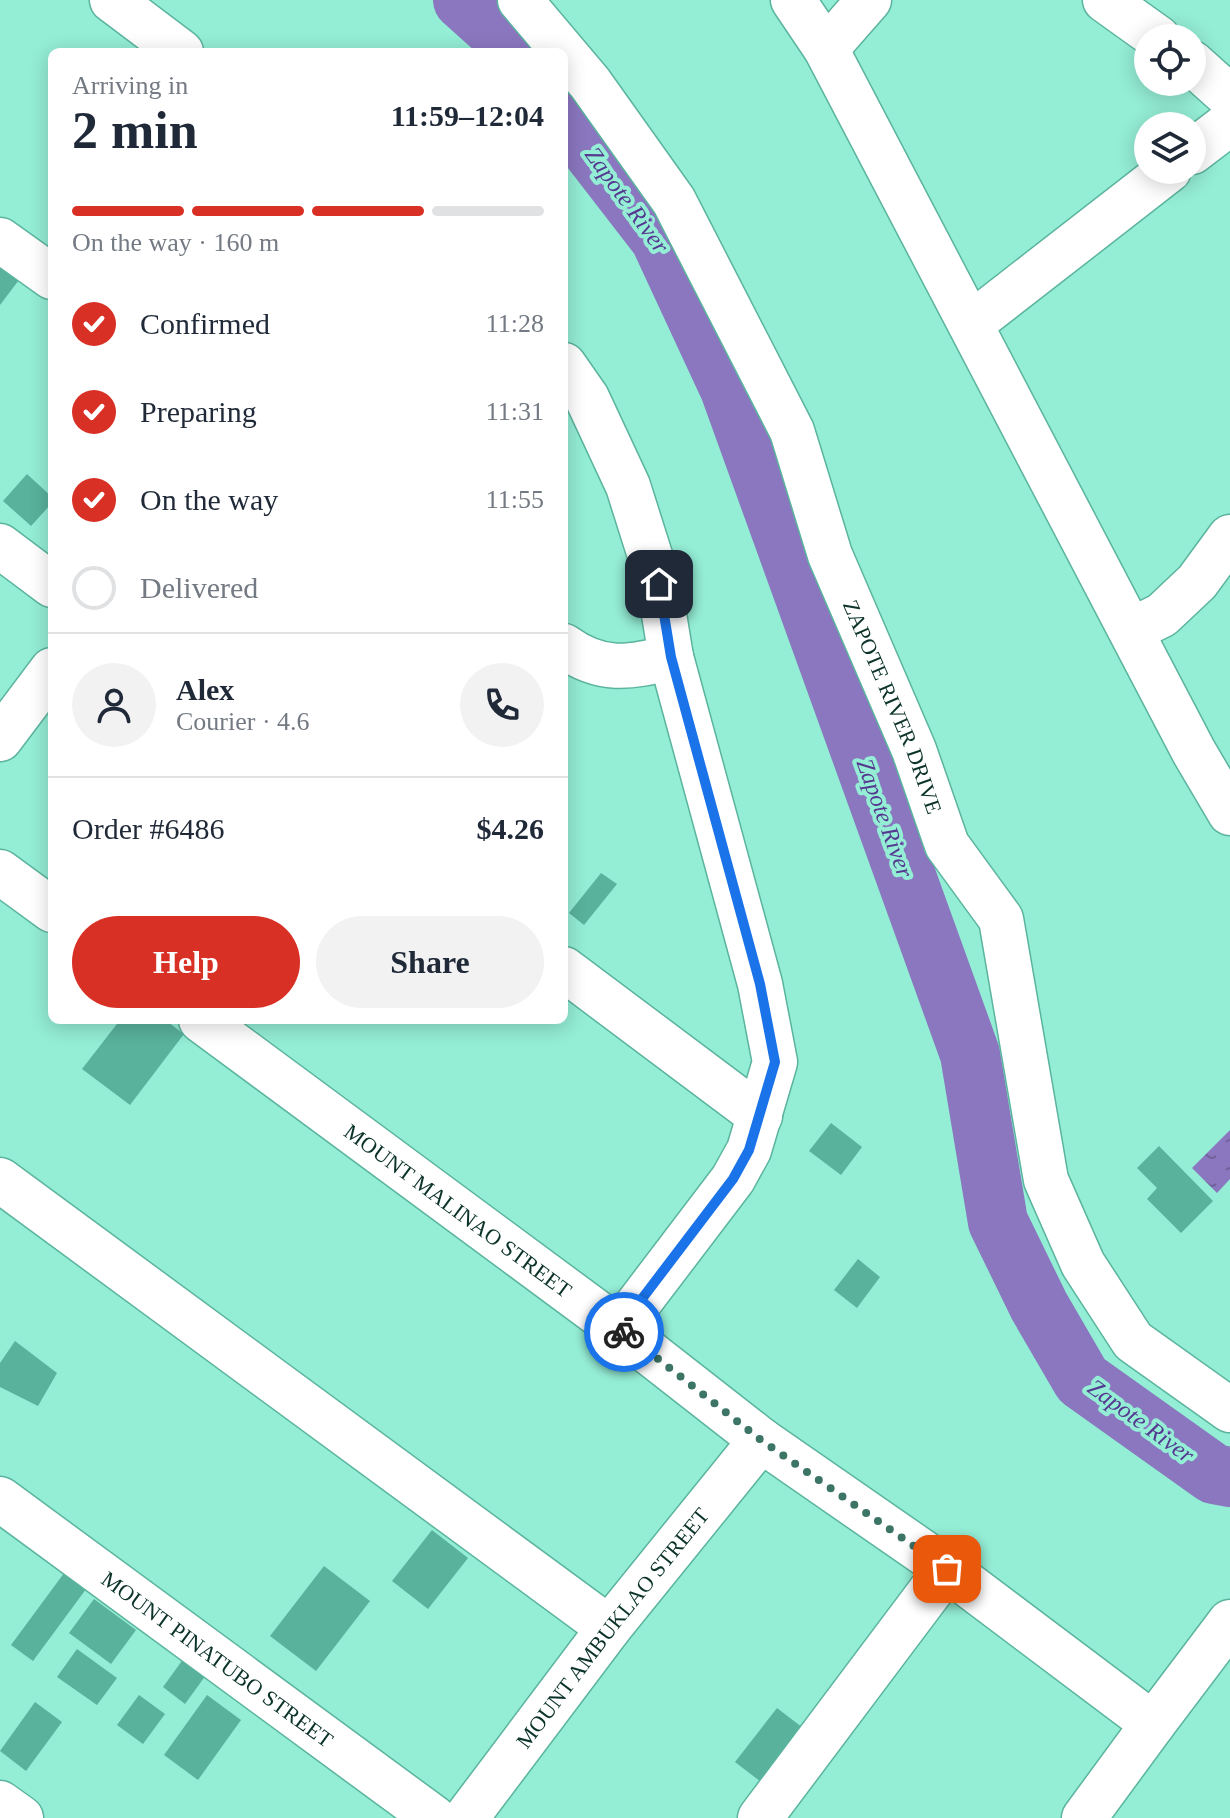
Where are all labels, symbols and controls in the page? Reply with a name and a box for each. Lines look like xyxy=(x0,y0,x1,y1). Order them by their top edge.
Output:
map controls xyxy=(1134,24,1206,184)
button: locate xyxy=(1134,24,1206,96)
text: Arriving in xyxy=(72,71,188,100)
text: 11:59–12:04 xyxy=(391,99,544,132)
text: 2 min xyxy=(72,102,198,159)
button: layers xyxy=(1134,112,1206,184)
water label: Zapote River xyxy=(580,142,675,259)
text: On the way · 160 m xyxy=(72,228,279,257)
icon: check xyxy=(72,302,116,346)
text: Confirmed xyxy=(140,307,270,340)
text: 11:28 xyxy=(486,309,544,338)
icon: check xyxy=(72,390,116,434)
text: Preparing xyxy=(140,395,257,428)
text: 11:31 xyxy=(486,397,544,426)
icon: check xyxy=(72,478,116,522)
text: On the way xyxy=(140,483,278,516)
text: 11:55 xyxy=(486,485,544,514)
pin xyxy=(625,550,693,618)
icon: home xyxy=(637,562,681,606)
text: Delivered xyxy=(140,571,258,604)
street label: ZAPOTE RIVER DRIVE xyxy=(838,596,947,817)
button: person xyxy=(72,663,156,747)
button: phone xyxy=(460,663,544,747)
text: Alex xyxy=(176,673,234,706)
text: Courier · 4.6 xyxy=(176,707,310,736)
water label: Zapote River xyxy=(851,755,919,882)
text: Order #6486 xyxy=(72,812,224,845)
text: $4.26 xyxy=(477,812,544,845)
button: Help xyxy=(72,916,300,1008)
button: Share xyxy=(316,916,544,1008)
street label: MOUNT MALINAO STREET xyxy=(340,1119,577,1303)
courier xyxy=(584,1292,664,1372)
icon: bike xyxy=(602,1310,646,1354)
water label: Zapote River xyxy=(1083,1374,1200,1469)
street label: MOUNT AMBUKLAO STREET xyxy=(511,1502,715,1753)
pin xyxy=(913,1535,981,1603)
icon: bag xyxy=(925,1547,969,1591)
street label: MOUNT PINATUBO STREET xyxy=(97,1566,338,1753)

